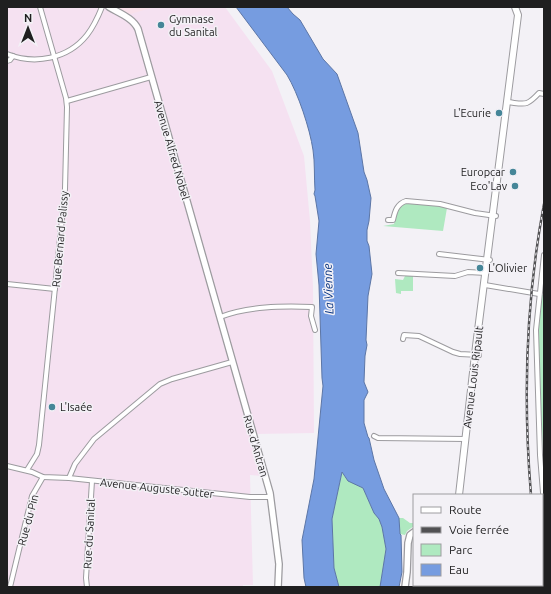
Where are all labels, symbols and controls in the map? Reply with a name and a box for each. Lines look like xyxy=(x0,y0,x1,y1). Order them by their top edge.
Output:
north arrow xyxy=(8,8,48,48)
text: N xyxy=(24,12,32,24)
place label: Gymnase du Sanital xyxy=(169,13,218,38)
marker: Gymnase du Sanital xyxy=(156,20,166,30)
street label: Avenue Alfred Nobel xyxy=(152,99,192,201)
place label: L'Ecurie xyxy=(454,107,491,119)
marker: L'Ecurie xyxy=(494,108,504,118)
place label: Europcar xyxy=(461,166,506,178)
marker: Europcar xyxy=(508,167,518,177)
place label: Eco'Lav xyxy=(470,180,508,192)
marker: Eco'Lav xyxy=(510,181,520,191)
street label: Rue Bernard Palissy xyxy=(50,190,70,288)
place label: L'Olivier xyxy=(488,262,528,274)
water label: La Vienne xyxy=(321,263,335,315)
marker: L'Olivier xyxy=(475,263,485,273)
street label: Avenue Louis Ripault xyxy=(461,325,485,429)
place label: L'Isaée xyxy=(60,401,92,413)
marker: L'Isaée xyxy=(47,402,57,412)
street label: Rue d'Antran xyxy=(241,414,271,478)
street label: Avenue Auguste Sutter xyxy=(100,476,215,500)
street label: Rue du Pin xyxy=(15,493,41,547)
legend xyxy=(413,494,543,586)
street label: Rue du Sanital xyxy=(81,499,97,569)
text: Route xyxy=(449,503,482,516)
text: Voie ferrée xyxy=(449,523,509,536)
text: Parc xyxy=(449,543,473,556)
text: Eau xyxy=(449,563,469,576)

